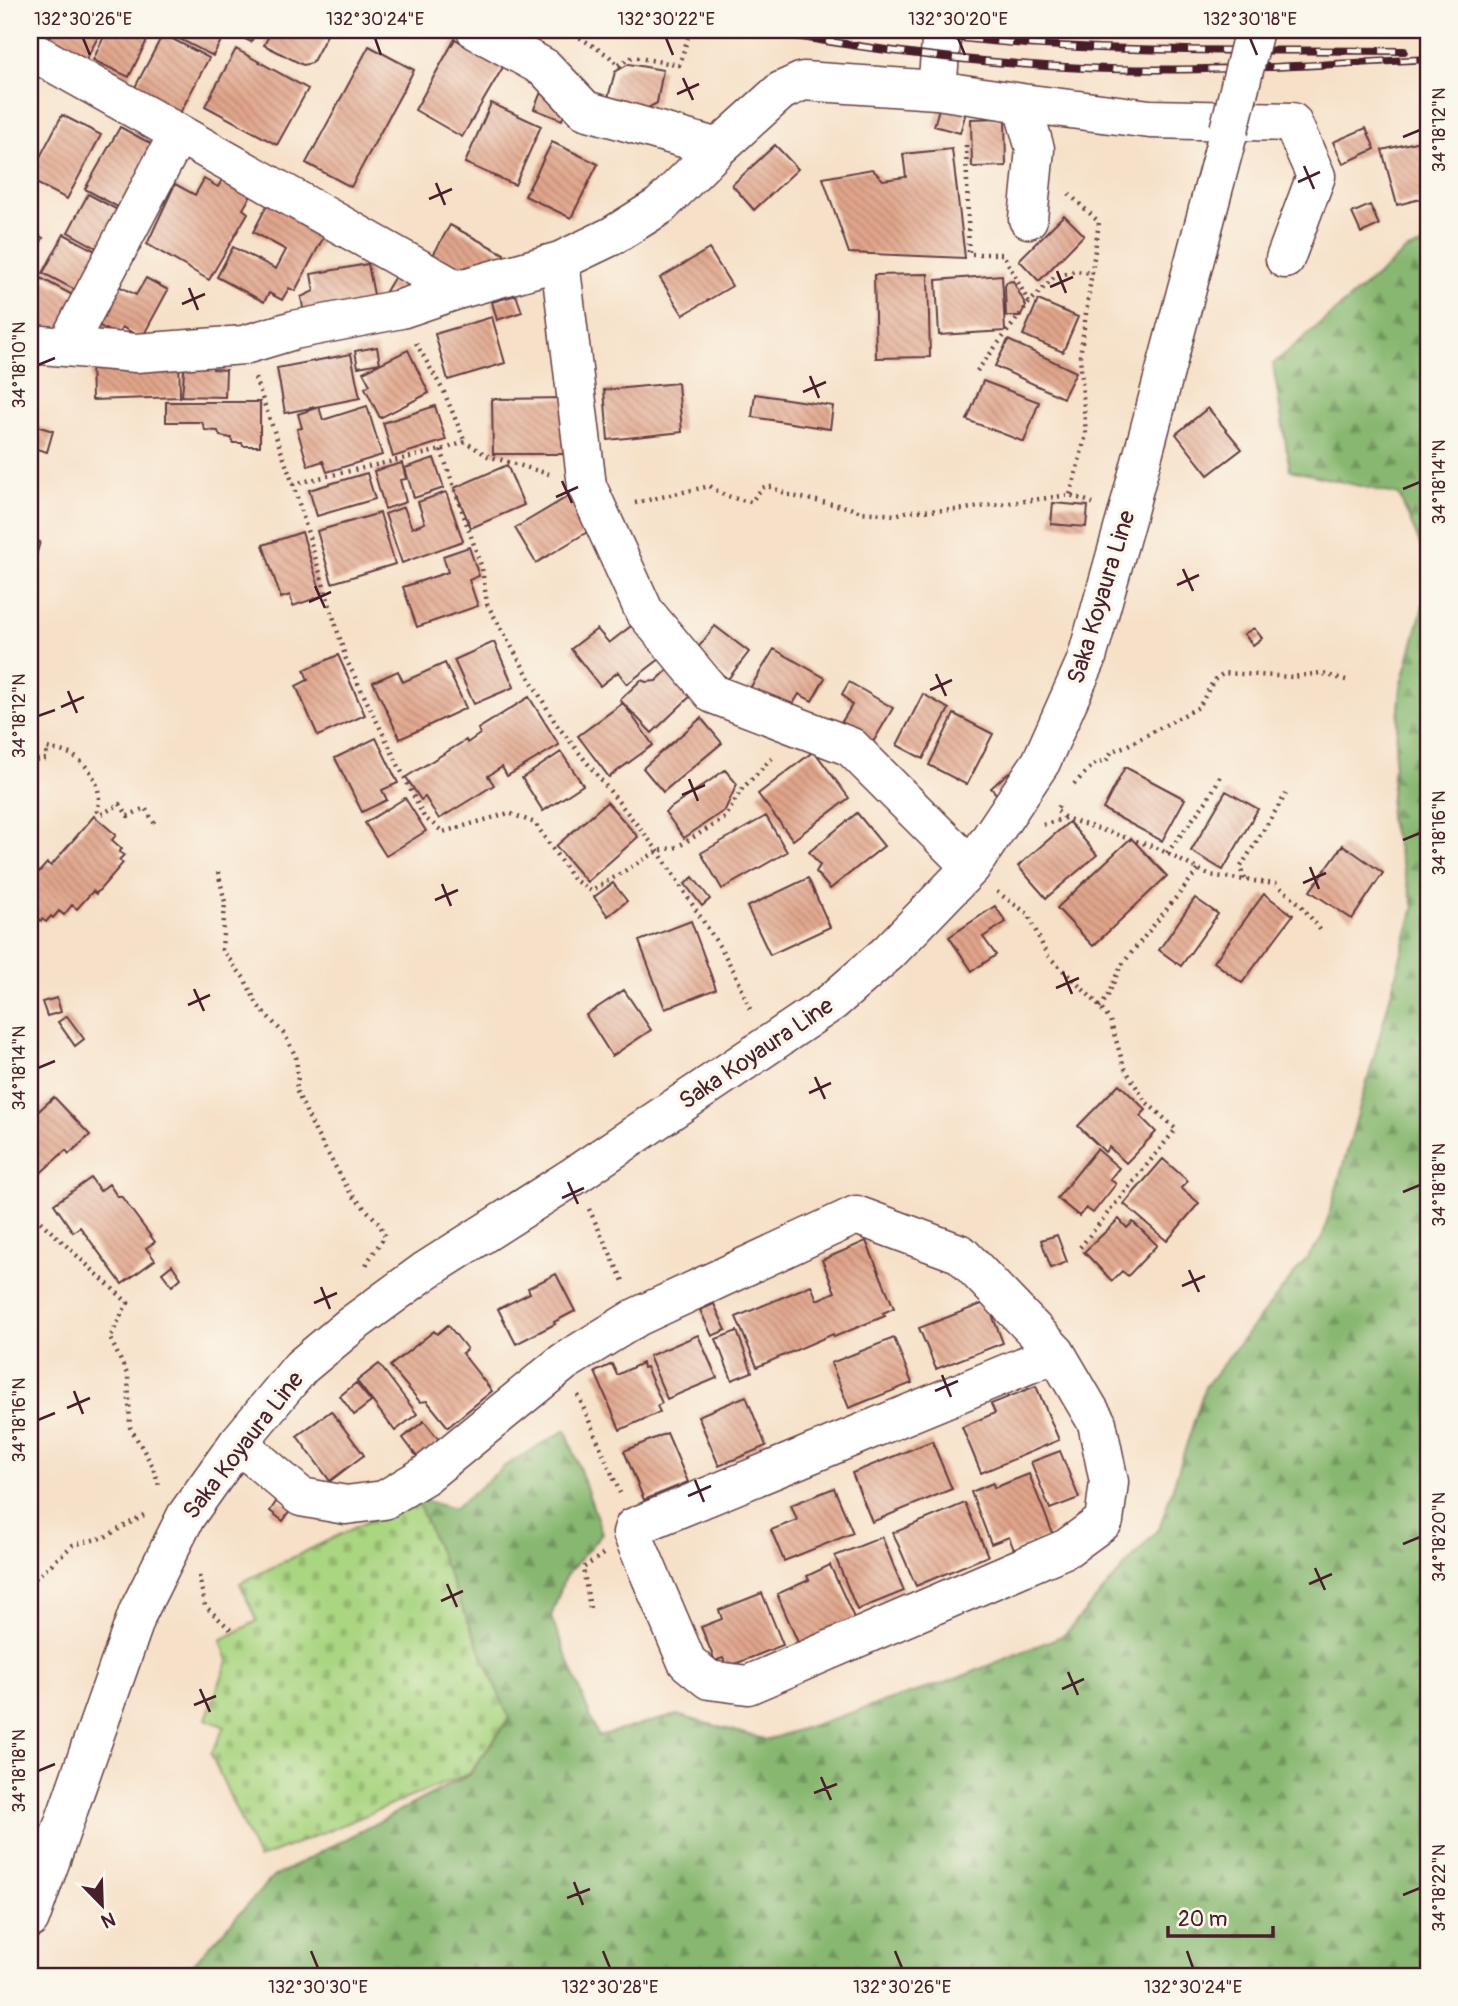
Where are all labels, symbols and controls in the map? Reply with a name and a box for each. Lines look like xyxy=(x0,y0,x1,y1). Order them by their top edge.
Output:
text: 132°30'26"E xyxy=(34,8,132,31)
text: 132°30'24"E xyxy=(326,8,424,31)
text: 132°30'22"E xyxy=(617,8,715,31)
text: 132°30'20"E xyxy=(908,8,1008,31)
text: 132°30'18"E xyxy=(1203,8,1297,31)
text: 34°18'12"N xyxy=(1428,88,1451,172)
text: 34°18'10"N xyxy=(8,322,31,408)
text: 34°18'14"N xyxy=(1428,440,1451,525)
street label: Saka Koyaura Line xyxy=(1061,507,1142,687)
text: 34°18'12"N xyxy=(8,674,31,758)
text: 34°18'16"N xyxy=(1428,790,1451,876)
street label: Saka Koyaura Line xyxy=(674,991,839,1116)
text: 34°18'14"N xyxy=(8,1026,31,1111)
text: 34°18'18"N xyxy=(1428,1143,1451,1227)
street label: Saka Koyaura Line xyxy=(177,1365,310,1525)
text: 34°18'16"N xyxy=(8,1377,31,1463)
text: 34°18'20"N xyxy=(1428,1492,1451,1582)
text: 34°18'18"N xyxy=(8,1729,31,1813)
text: 34°18'22"N xyxy=(1428,1844,1451,1932)
north arrow xyxy=(66,1870,136,1940)
scale bar xyxy=(1168,1894,1272,1938)
text: N xyxy=(98,1906,119,1933)
text: 20 m xyxy=(1178,1906,1227,1933)
text: 132°30'30"E xyxy=(268,1976,368,1999)
text: 132°30'28"E xyxy=(562,1976,658,1999)
text: 132°30'26"E xyxy=(853,1976,951,1999)
text: 132°30'24"E xyxy=(1144,1976,1242,1999)

